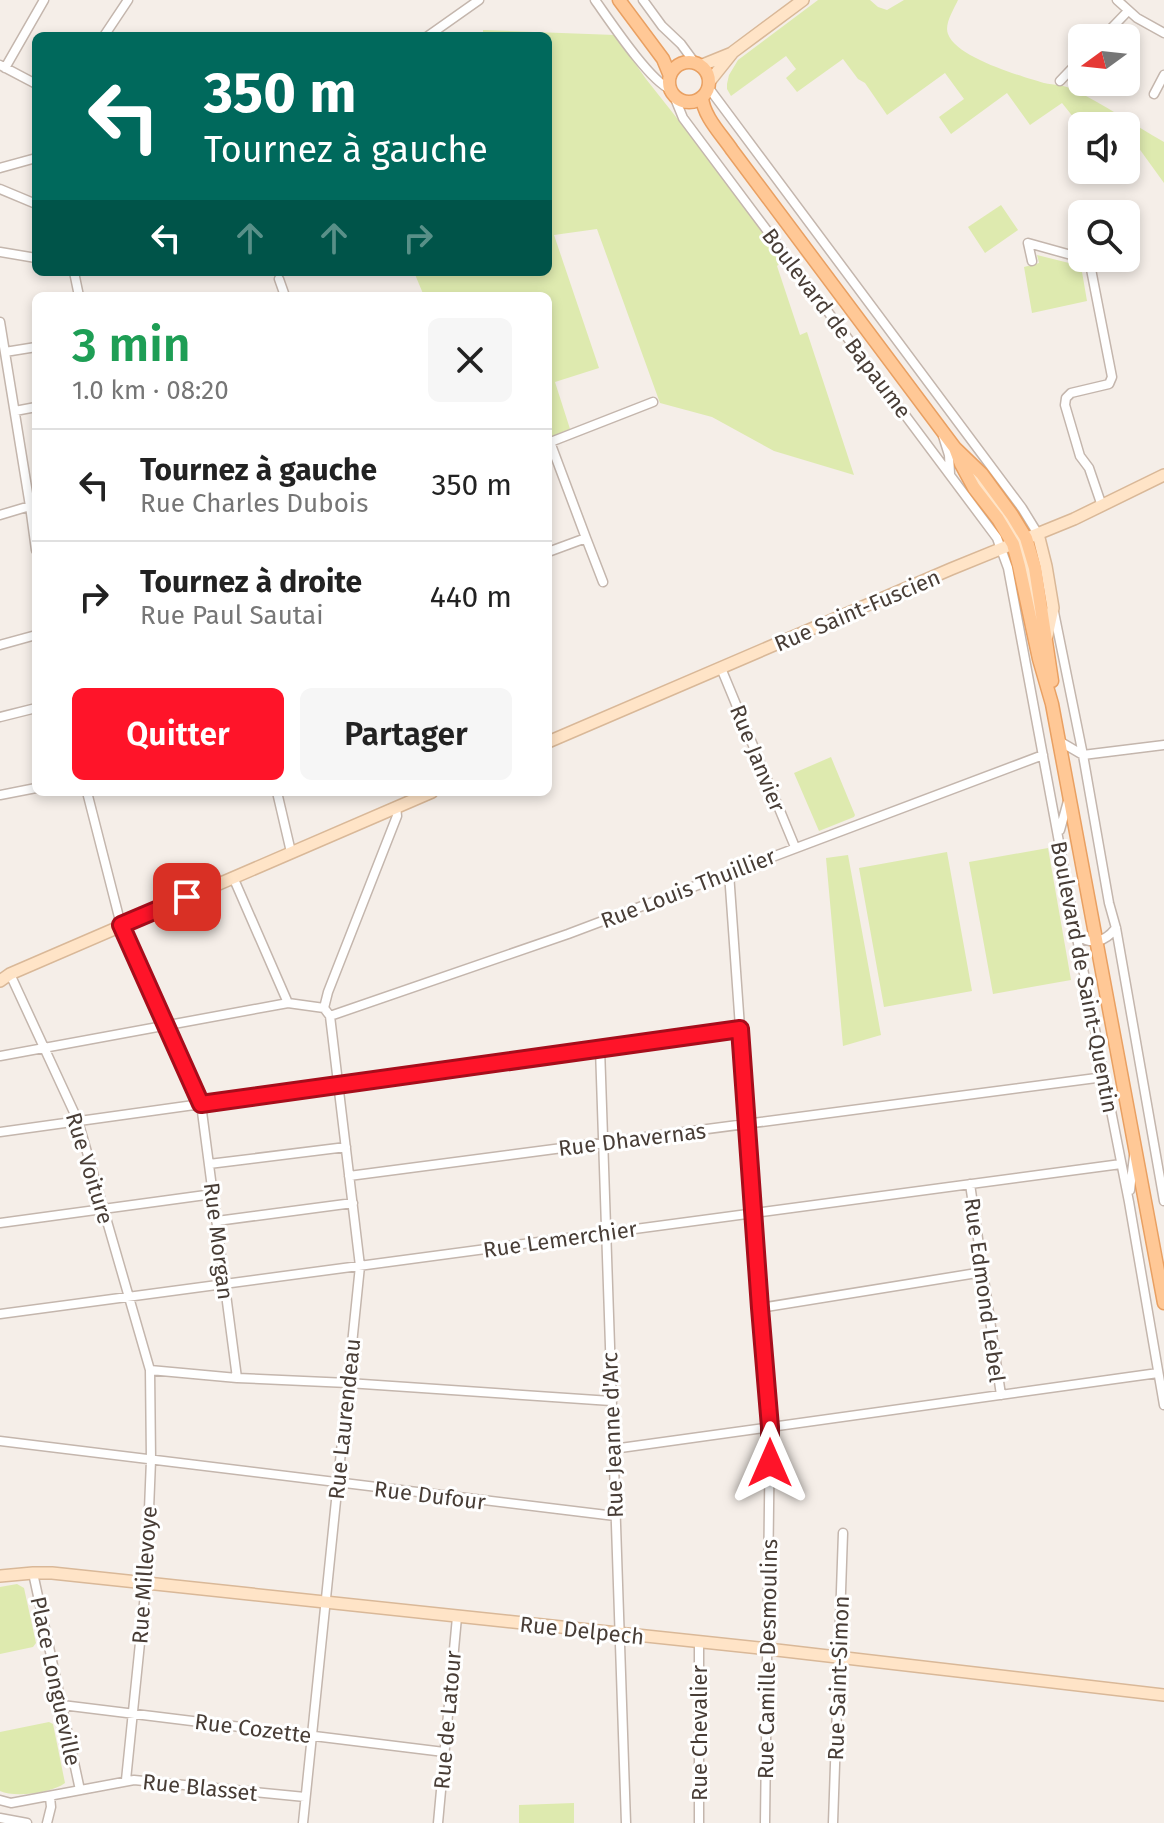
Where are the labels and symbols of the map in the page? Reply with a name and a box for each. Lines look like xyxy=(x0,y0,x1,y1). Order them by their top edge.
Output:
north arrow xyxy=(1068,24,1140,96)
street label: Boulevard de Bapaume xyxy=(756,223,917,424)
street label: Rue Saint-Fuscien xyxy=(770,563,944,658)
street label: Rue Janvier xyxy=(724,701,791,816)
street label: Boulevard de Saint-Quentin xyxy=(1045,839,1124,1115)
street label: Rue Louis Thuillier xyxy=(597,843,780,934)
pin xyxy=(153,863,221,931)
street label: Rue Voiture xyxy=(60,1109,119,1227)
street label: Rue Dhavernas xyxy=(557,1117,708,1162)
street label: Rue Morgan xyxy=(198,1181,239,1301)
street label: Rue Edmond Lebel xyxy=(958,1196,1011,1384)
street label: Rue Lemerchier xyxy=(481,1215,639,1264)
street label: Rue Laurendeau xyxy=(323,1337,366,1501)
street label: Rue Jeanne d'Arc xyxy=(596,1351,629,1519)
position arrow xyxy=(728,1421,812,1505)
street label: Rue Dufour xyxy=(373,1475,488,1516)
street label: Rue Millevoye xyxy=(126,1505,163,1645)
street label: Rue Camille Desmoulins xyxy=(752,1539,783,1779)
street label: Place Longueville xyxy=(24,1594,87,1768)
street label: Rue Saint-Simon xyxy=(822,1595,855,1761)
street label: Rue Delpech xyxy=(518,1611,646,1650)
street label: Rue de Latour xyxy=(428,1649,467,1791)
street label: Rue Chevalier xyxy=(686,1664,713,1801)
street label: Rue Cozette xyxy=(193,1708,313,1749)
street label: Rue Blasset xyxy=(141,1768,259,1807)

